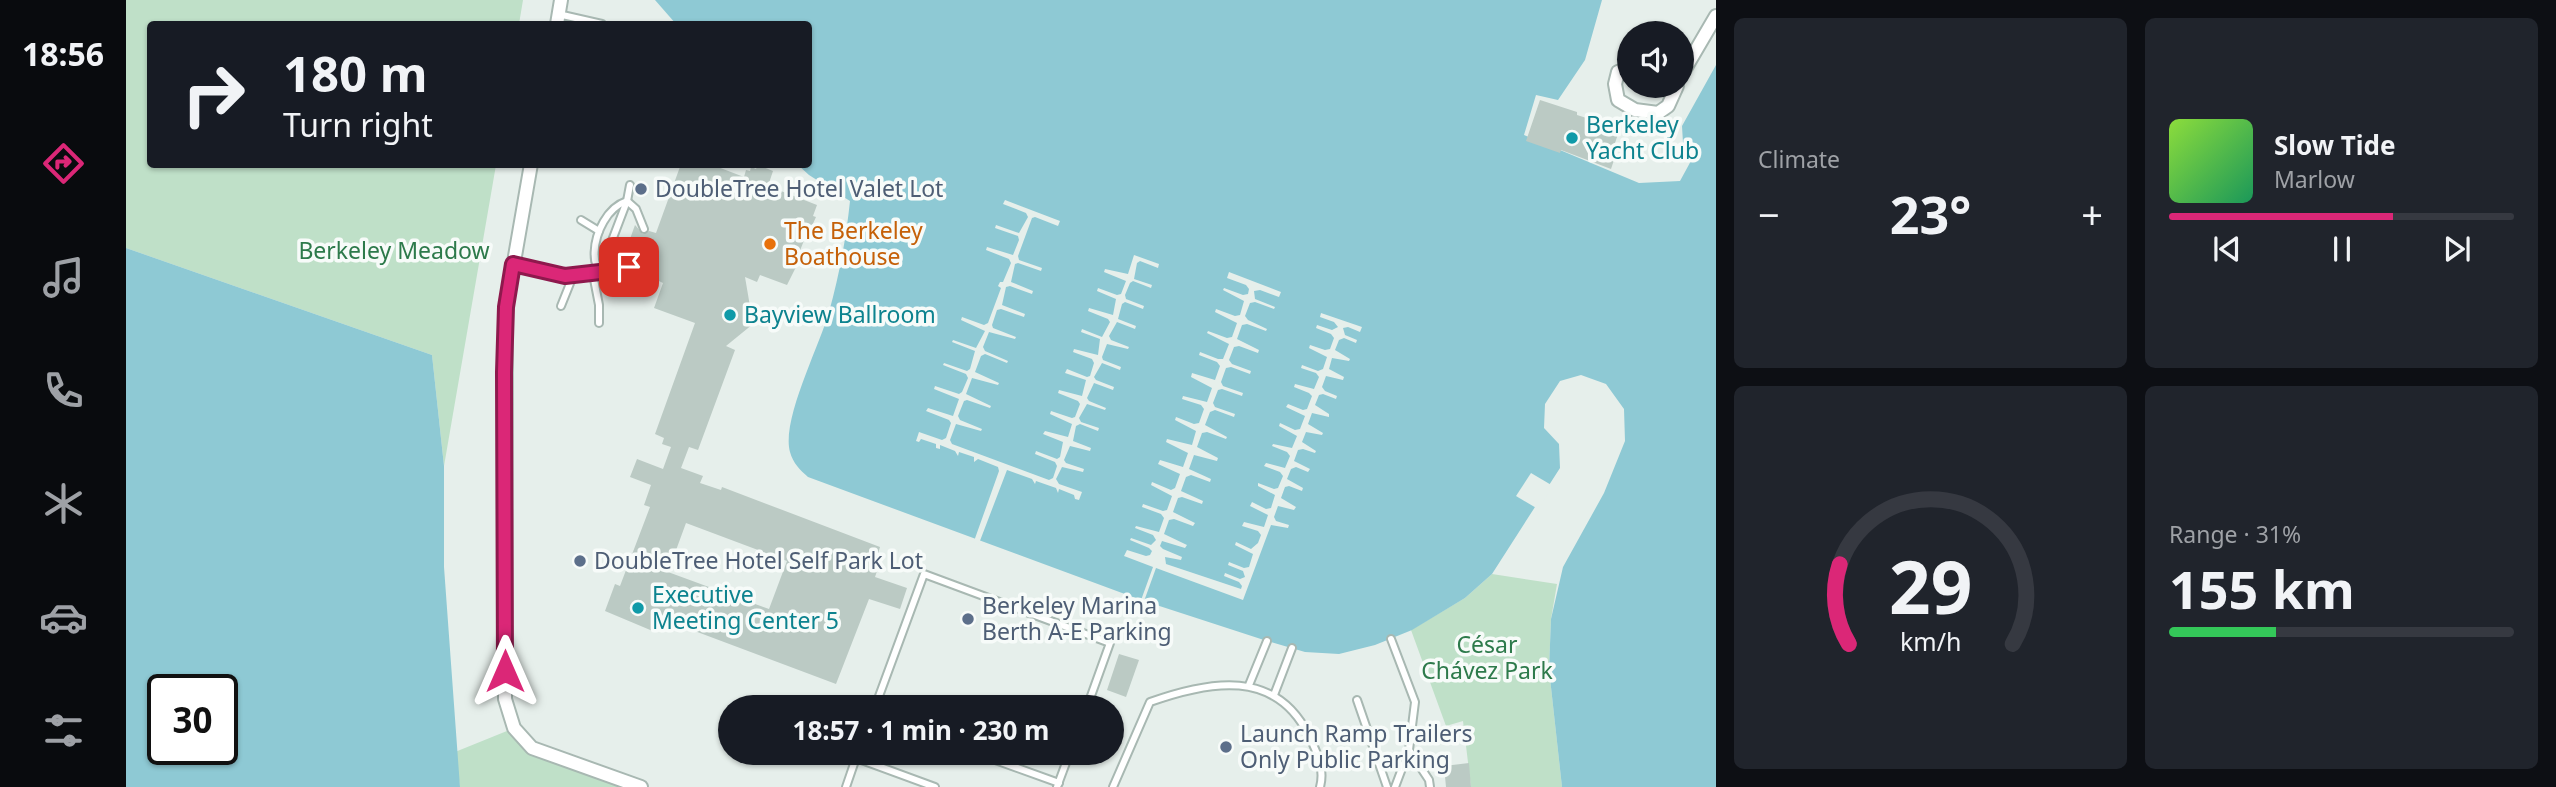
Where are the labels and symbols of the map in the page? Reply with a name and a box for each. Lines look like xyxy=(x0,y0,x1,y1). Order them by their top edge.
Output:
place label: Berkeley Yacht Club xyxy=(1586,108,1699,166)
marker: Berkeley Yacht Club xyxy=(1564,130,1580,146)
place label: DoubleTree Hotel Valet Lot xyxy=(655,172,943,204)
marker: DoubleTree Hotel Valet Lot xyxy=(633,181,649,197)
place label: The Berkeley Boathouse xyxy=(784,214,923,272)
park label: Berkeley Meadow xyxy=(298,234,490,266)
marker: The Berkeley Boathouse xyxy=(762,236,778,252)
pin xyxy=(599,237,659,297)
place label: Bayview Ballroom xyxy=(744,298,936,330)
marker: Bayview Ballroom xyxy=(722,307,738,323)
place label: DoubleTree Hotel Self Park Lot xyxy=(594,544,923,576)
marker: DoubleTree Hotel Self Park Lot xyxy=(572,553,588,569)
place label: Executive Meeting Center 5 xyxy=(652,578,839,636)
place label: Berkeley Marina Berth A-E Parking xyxy=(982,589,1172,647)
marker: Executive Meeting Center 5 xyxy=(630,600,646,616)
marker: Berkeley Marina Berth A-E Parking xyxy=(960,611,976,627)
park label: César Chávez Park xyxy=(1421,628,1553,686)
position arrow xyxy=(468,634,542,708)
speed limit sign: 30 xyxy=(147,674,238,765)
place label: Launch Ramp Trailers Only Public Parking xyxy=(1240,717,1472,775)
marker: Launch Ramp Trailers Only Public Parking xyxy=(1218,739,1234,755)

